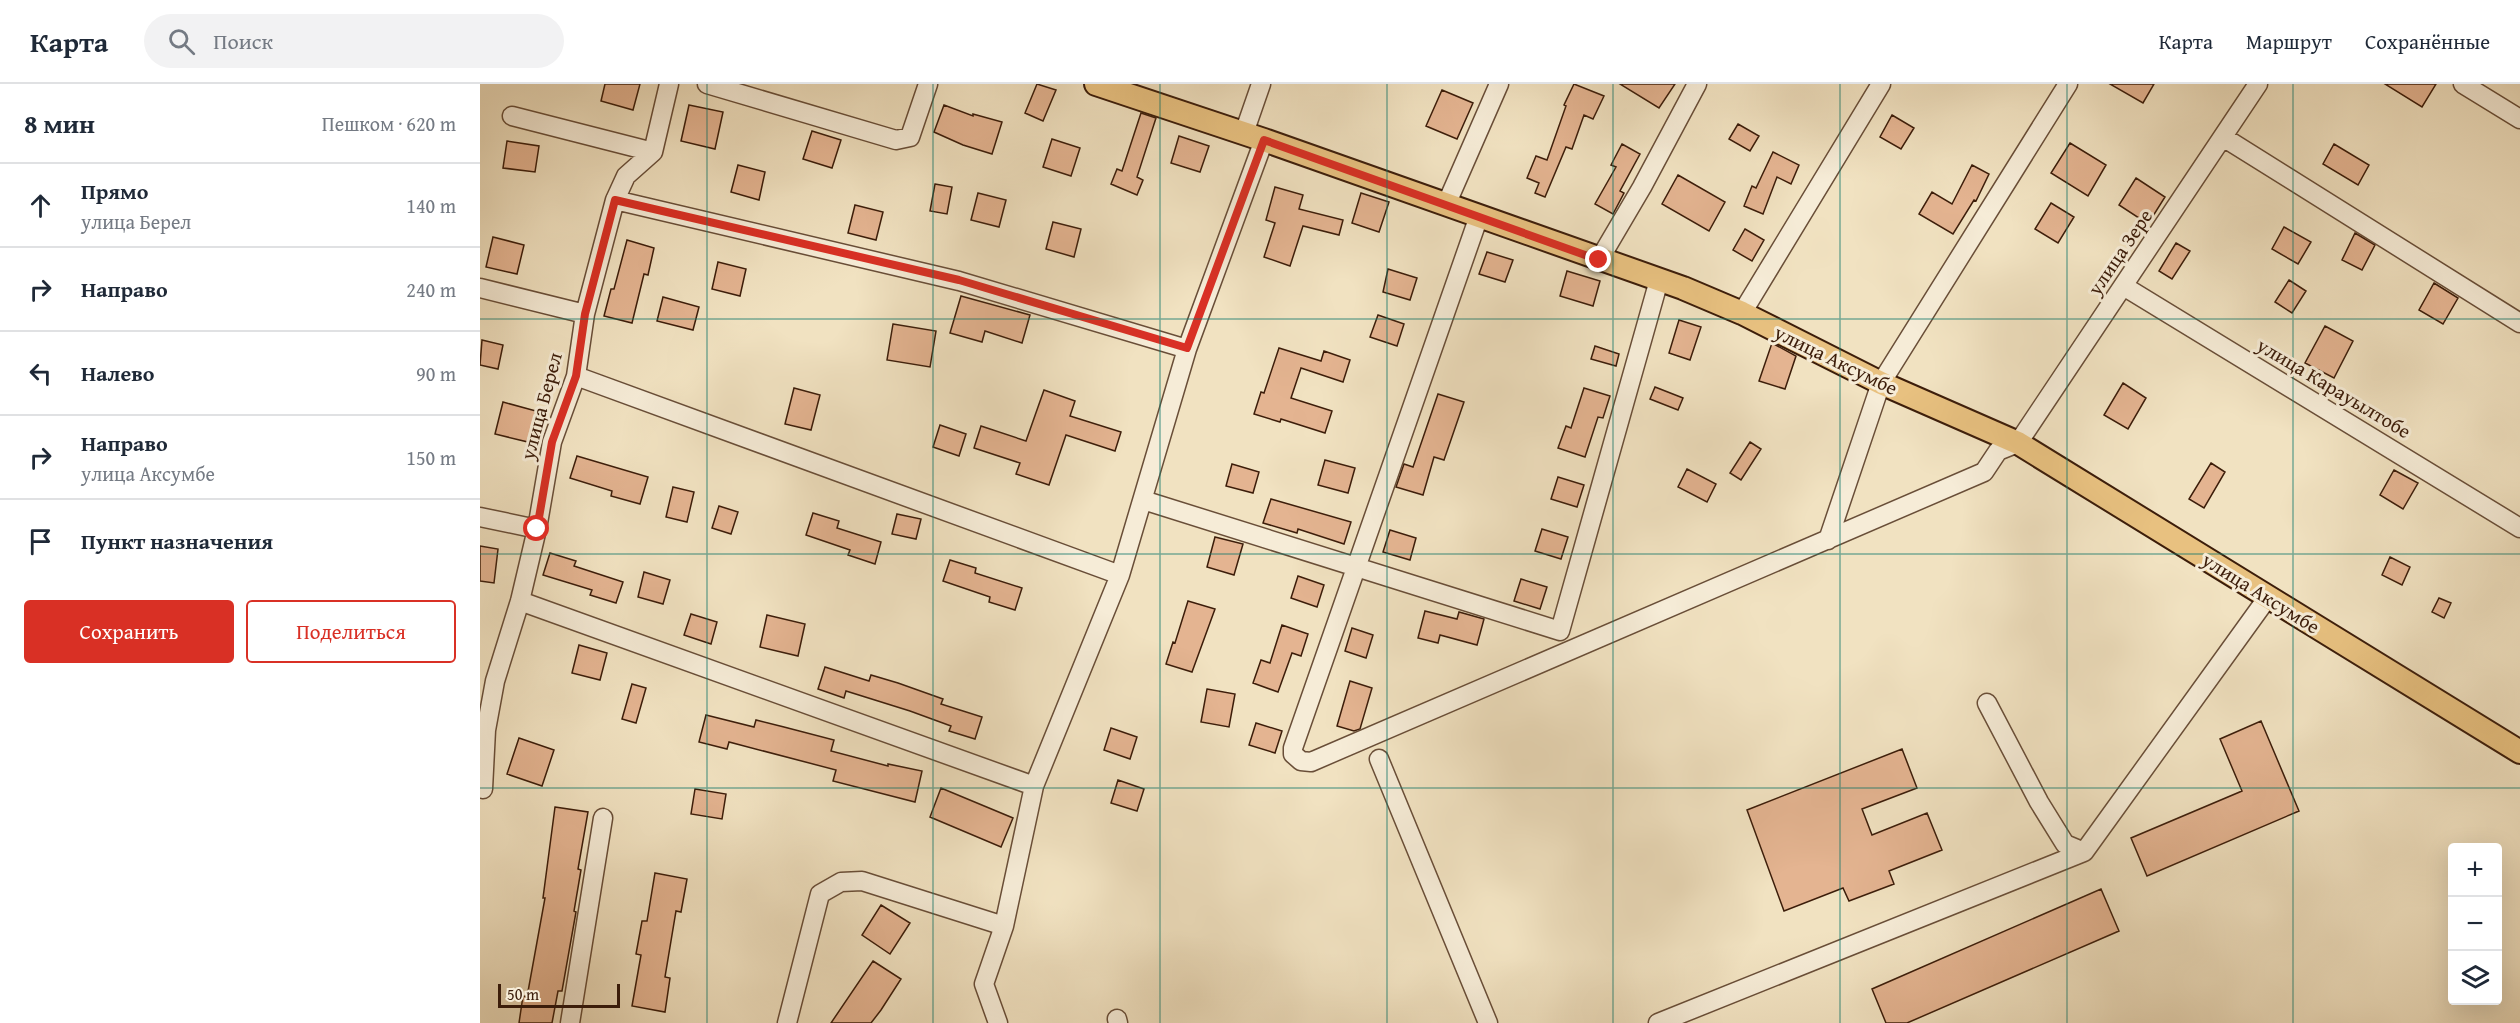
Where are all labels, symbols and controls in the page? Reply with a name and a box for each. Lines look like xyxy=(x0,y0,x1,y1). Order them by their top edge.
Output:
search box xyxy=(144,14,564,68)
text: Карта xyxy=(30,21,108,62)
icon: search xyxy=(165,25,198,58)
text: Поиск xyxy=(213,25,273,57)
text: Карта xyxy=(2159,26,2213,57)
text: Маршрут xyxy=(2246,26,2332,57)
text: Сохранённые xyxy=(2365,26,2490,57)
text: 8 мин xyxy=(24,104,95,143)
text: Пешком · 620 m xyxy=(322,109,456,138)
text: Прямо xyxy=(81,175,148,207)
icon: ahead xyxy=(24,189,57,222)
text: 140 m xyxy=(406,191,456,220)
street label: улица Зере xyxy=(2080,203,2159,301)
text: улица Берел xyxy=(81,207,191,236)
route end xyxy=(1585,246,1611,272)
icon: right xyxy=(24,273,57,306)
text: Направо xyxy=(81,273,168,305)
text: 240 m xyxy=(406,275,456,304)
street label: улица Аксумбе xyxy=(1769,317,1903,402)
street label: улица Карауылтобе xyxy=(2251,330,2417,445)
street label: улица Берел xyxy=(512,349,569,464)
icon: left xyxy=(24,357,57,390)
text: Налево xyxy=(81,357,154,389)
text: 90 m xyxy=(416,359,456,388)
text: Направо xyxy=(81,427,168,459)
icon: right xyxy=(24,441,57,474)
text: 150 m xyxy=(406,443,456,472)
text: улица Аксумбе xyxy=(81,459,215,488)
route start xyxy=(523,515,549,541)
icon: arrive xyxy=(24,525,57,558)
text: Пункт назначения xyxy=(81,525,273,557)
street label: улица Аксумбе xyxy=(2196,544,2326,640)
button: Сохранить xyxy=(24,600,234,663)
button: Поделиться xyxy=(246,600,456,663)
map controls xyxy=(2448,843,2502,1005)
button: + xyxy=(2448,843,2502,897)
button: − xyxy=(2448,897,2502,951)
button: layers xyxy=(2448,951,2502,1005)
scale bar xyxy=(498,981,620,1008)
text: 50 m xyxy=(507,982,539,1006)

